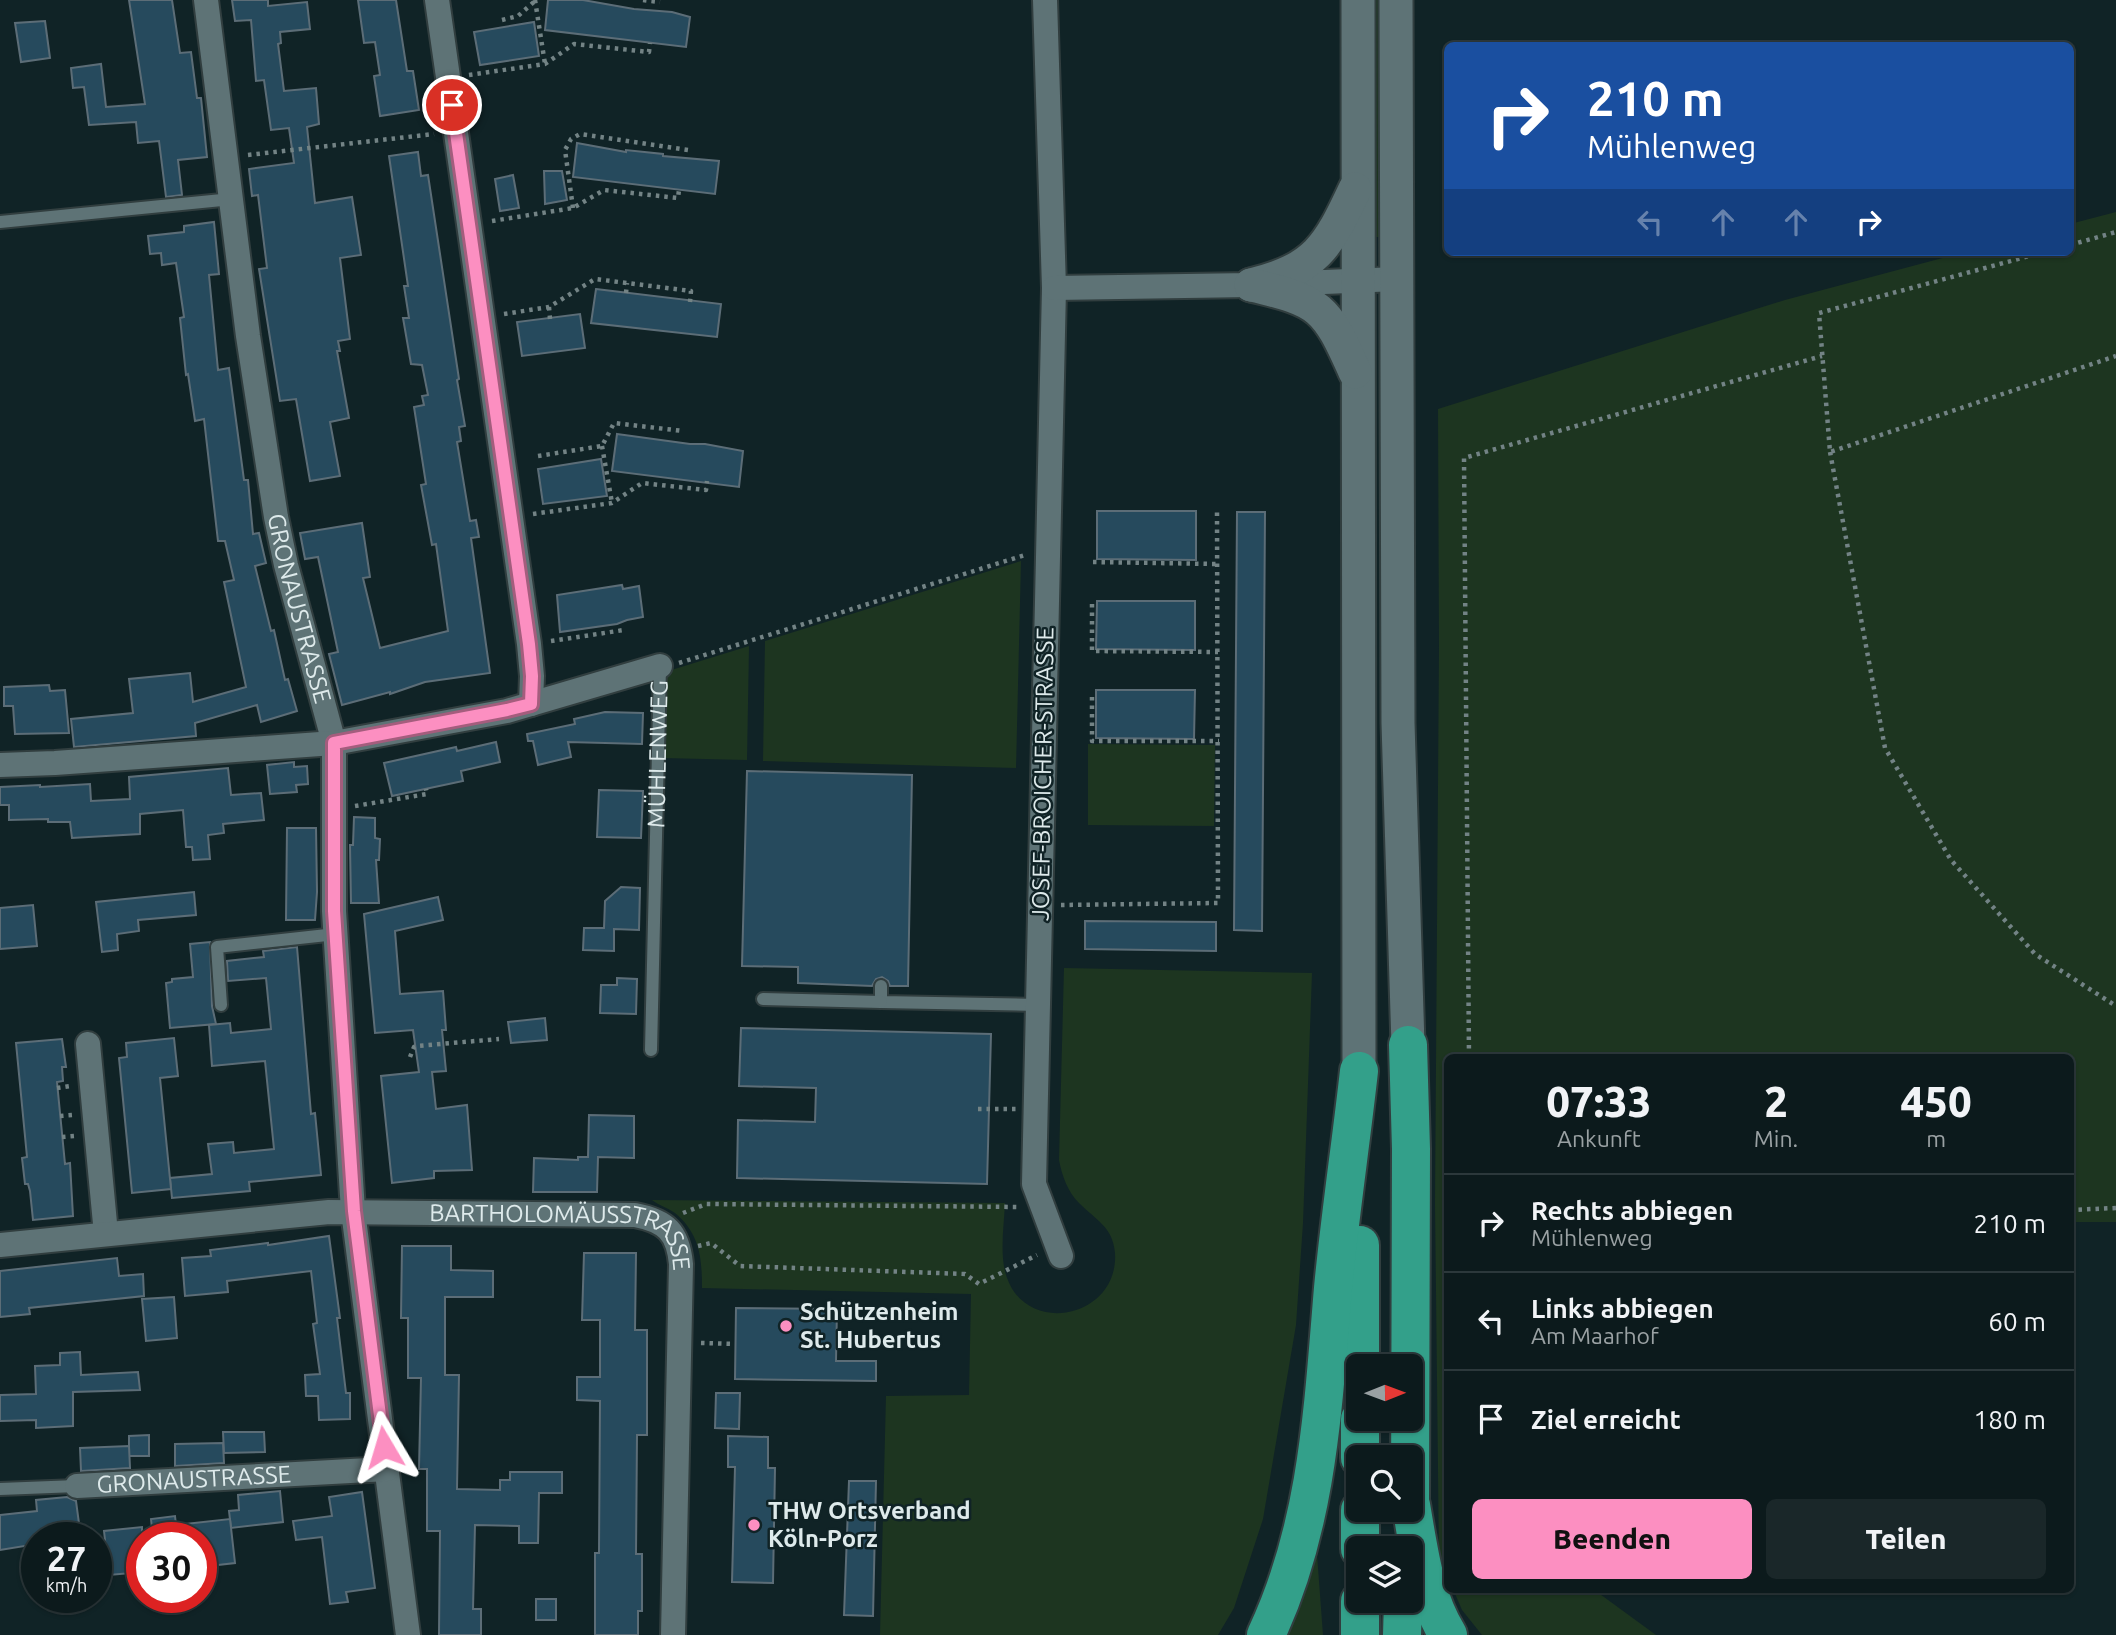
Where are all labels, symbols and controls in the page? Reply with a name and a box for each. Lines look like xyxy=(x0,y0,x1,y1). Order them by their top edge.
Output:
icon: right xyxy=(1472,70,1563,161)
text: 210 m xyxy=(1587,70,1724,125)
pin xyxy=(422,75,482,135)
icon: arrive xyxy=(433,86,471,124)
text: Mühlenweg xyxy=(1587,128,1757,164)
icon: left xyxy=(1631,203,1669,241)
icon: ahead xyxy=(1704,203,1742,241)
icon: ahead xyxy=(1777,203,1815,241)
icon: right xyxy=(1850,203,1888,241)
street label: GRONAUSTRASSE xyxy=(263,511,337,706)
street label: JOSEF-BROICHER-STRASSE xyxy=(1026,627,1059,921)
street label: MÜHLENWEG xyxy=(642,680,673,828)
text: 07:33 xyxy=(1546,1078,1651,1125)
text: 2 xyxy=(1764,1078,1788,1125)
text: 450 xyxy=(1901,1078,1972,1125)
text: Ankunft xyxy=(1557,1126,1641,1151)
text: Min. xyxy=(1754,1126,1798,1151)
text: m xyxy=(1926,1126,1946,1151)
text: Rechts abbiegen xyxy=(1531,1196,1733,1225)
street label: BARTHOLOMÄUSSTRASSE xyxy=(429,1199,696,1271)
icon: right xyxy=(1472,1204,1510,1242)
text: 210 m xyxy=(1974,1209,2046,1238)
text: Mühlenweg xyxy=(1531,1225,1653,1250)
text: Links abbiegen xyxy=(1531,1294,1714,1323)
place label: Schützenheim St. Hubertus xyxy=(800,1298,958,1353)
icon: left xyxy=(1472,1302,1510,1340)
text: 60 m xyxy=(1988,1307,2046,1336)
marker: Schützenheim St. Hubertus xyxy=(778,1318,794,1334)
text: Am Maarhof xyxy=(1531,1323,1659,1348)
north arrow xyxy=(1346,1354,1423,1432)
map controls xyxy=(1346,1354,1423,1613)
icon: arrive xyxy=(1472,1400,1510,1438)
text: Ziel erreicht xyxy=(1531,1405,1681,1434)
text: 180 m xyxy=(1974,1405,2046,1434)
position arrow xyxy=(347,1410,421,1484)
button: search xyxy=(1346,1445,1423,1522)
street label: GRONAUSTRASSE xyxy=(96,1460,292,1498)
place label: THW Ortsverband Köln-Porz xyxy=(768,1497,971,1552)
button: Beenden xyxy=(1472,1499,1752,1579)
button: Teilen xyxy=(1766,1499,2046,1579)
marker: THW Ortsverband Köln-Porz xyxy=(746,1517,762,1533)
speed limit sign: 30 xyxy=(126,1522,217,1613)
button: layers xyxy=(1346,1536,1423,1613)
text: 27 xyxy=(47,1538,86,1578)
text: km/h xyxy=(46,1575,87,1595)

